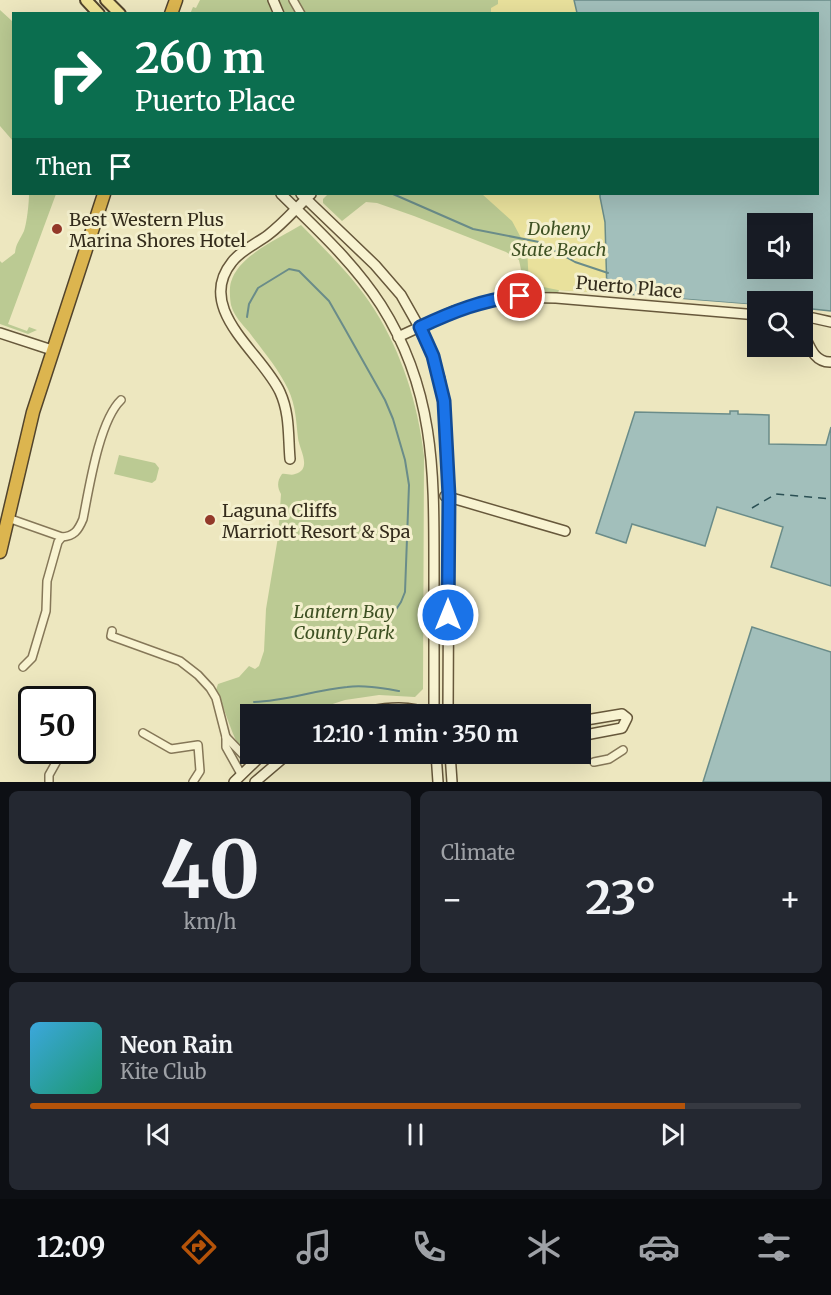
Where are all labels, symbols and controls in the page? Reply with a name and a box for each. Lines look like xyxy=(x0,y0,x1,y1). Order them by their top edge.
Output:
text: 260 m xyxy=(135,32,265,84)
icon: right xyxy=(36,36,114,114)
text: Puerto Place xyxy=(135,84,295,118)
icon: arrive xyxy=(104,150,137,183)
text: Then xyxy=(36,153,92,181)
place label: Best Western Plus Marina Shores Hotel xyxy=(69,208,246,252)
map controls xyxy=(747,213,813,357)
button: sound xyxy=(747,213,813,279)
park label: Doheny State Beach xyxy=(512,217,606,261)
marker: Best Western Plus Marina Shores Hotel xyxy=(50,222,64,236)
pin xyxy=(494,270,545,321)
street label: Puerto Place xyxy=(575,271,683,303)
icon: arrive xyxy=(503,279,536,312)
button: search xyxy=(747,291,813,357)
place label: Laguna Cliffs Marriott Resort & Spa xyxy=(222,499,411,543)
marker: Laguna Cliffs Marriott Resort & Spa xyxy=(203,513,217,527)
position arrow xyxy=(416,583,480,647)
park label: Lantern Bay County Park xyxy=(293,600,395,644)
speed limit sign: 50 xyxy=(18,686,96,764)
text: 12:10 · 1 min · 350 m xyxy=(313,720,518,748)
text: 40 xyxy=(160,821,260,919)
text: Climate xyxy=(441,840,515,865)
text: 23° xyxy=(585,870,657,926)
text: − xyxy=(441,879,463,920)
text: + xyxy=(779,879,801,920)
text: km/h xyxy=(184,909,236,934)
text: Neon Rain xyxy=(120,1031,233,1059)
text: Kite Club xyxy=(120,1059,206,1084)
icon: previous xyxy=(142,1118,175,1151)
icon: pause xyxy=(399,1118,432,1151)
icon: next xyxy=(656,1118,689,1151)
icon: directions xyxy=(178,1226,220,1268)
icon: music xyxy=(293,1226,335,1268)
icon: phone xyxy=(408,1226,450,1268)
icon: climate xyxy=(523,1226,565,1268)
icon: car xyxy=(638,1226,680,1268)
icon: filters xyxy=(753,1226,795,1268)
text: 12:09 xyxy=(36,1230,106,1264)

